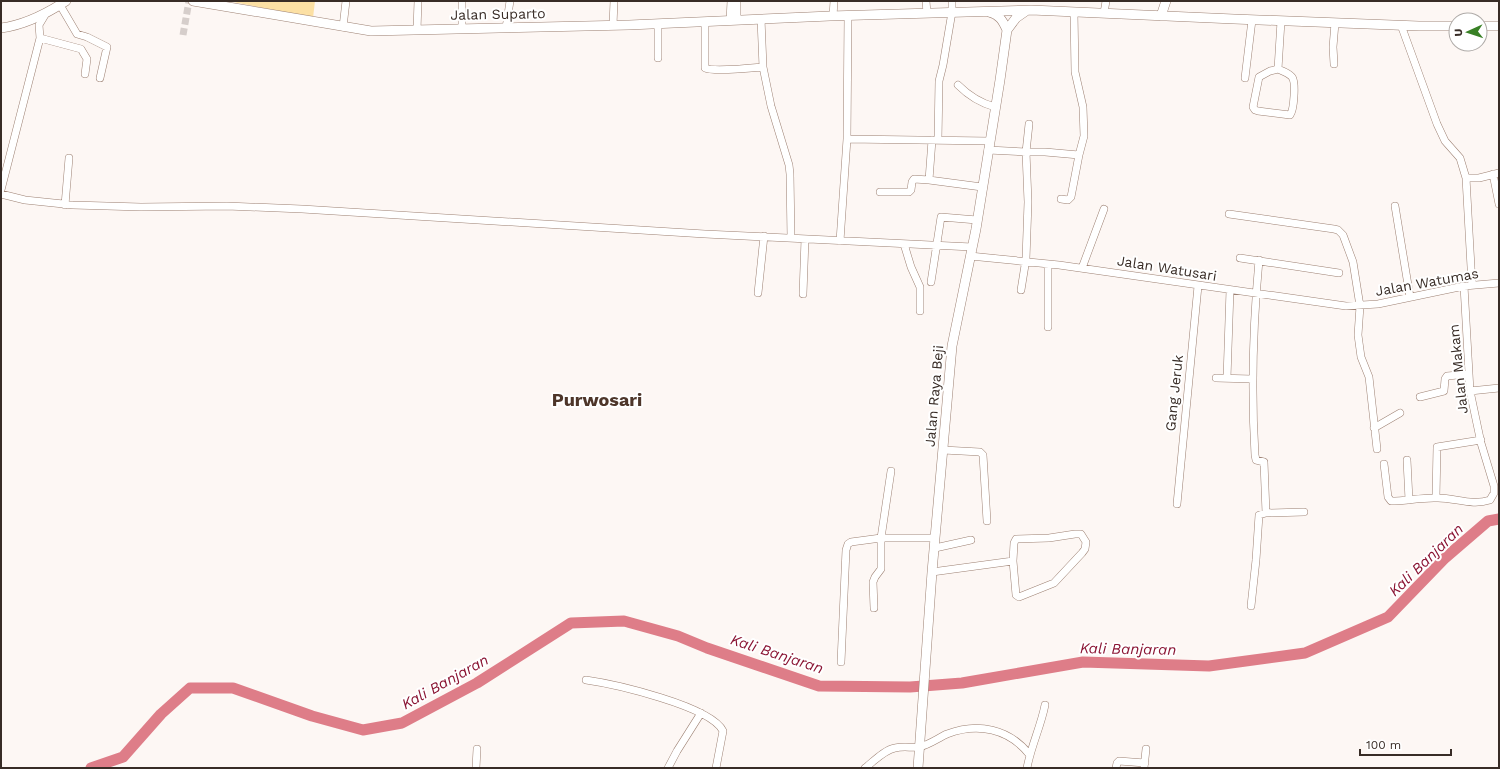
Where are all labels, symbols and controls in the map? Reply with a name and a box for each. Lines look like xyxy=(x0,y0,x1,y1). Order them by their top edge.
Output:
street label: Jalan Suparto xyxy=(450,5,546,23)
north arrow xyxy=(1448,12,1488,52)
text: U xyxy=(1452,28,1465,37)
street label: Jalan Watusari xyxy=(1116,252,1218,284)
street label: Jalan Watumas xyxy=(1374,265,1480,299)
street label: Jalan Makam xyxy=(1445,323,1471,415)
street label: Jalan Raya Beji xyxy=(922,344,946,448)
street label: Gang Jeruk xyxy=(1162,354,1186,432)
district label: Purwosari xyxy=(552,389,642,410)
water label: Kali Banjaran xyxy=(1385,520,1467,600)
water label: Kali Banjaran xyxy=(728,631,826,677)
water label: Kali Banjaran xyxy=(1080,639,1176,659)
water label: Kali Banjaran xyxy=(398,651,492,713)
scale bar xyxy=(1360,731,1451,757)
text: 100 m xyxy=(1366,738,1401,752)

